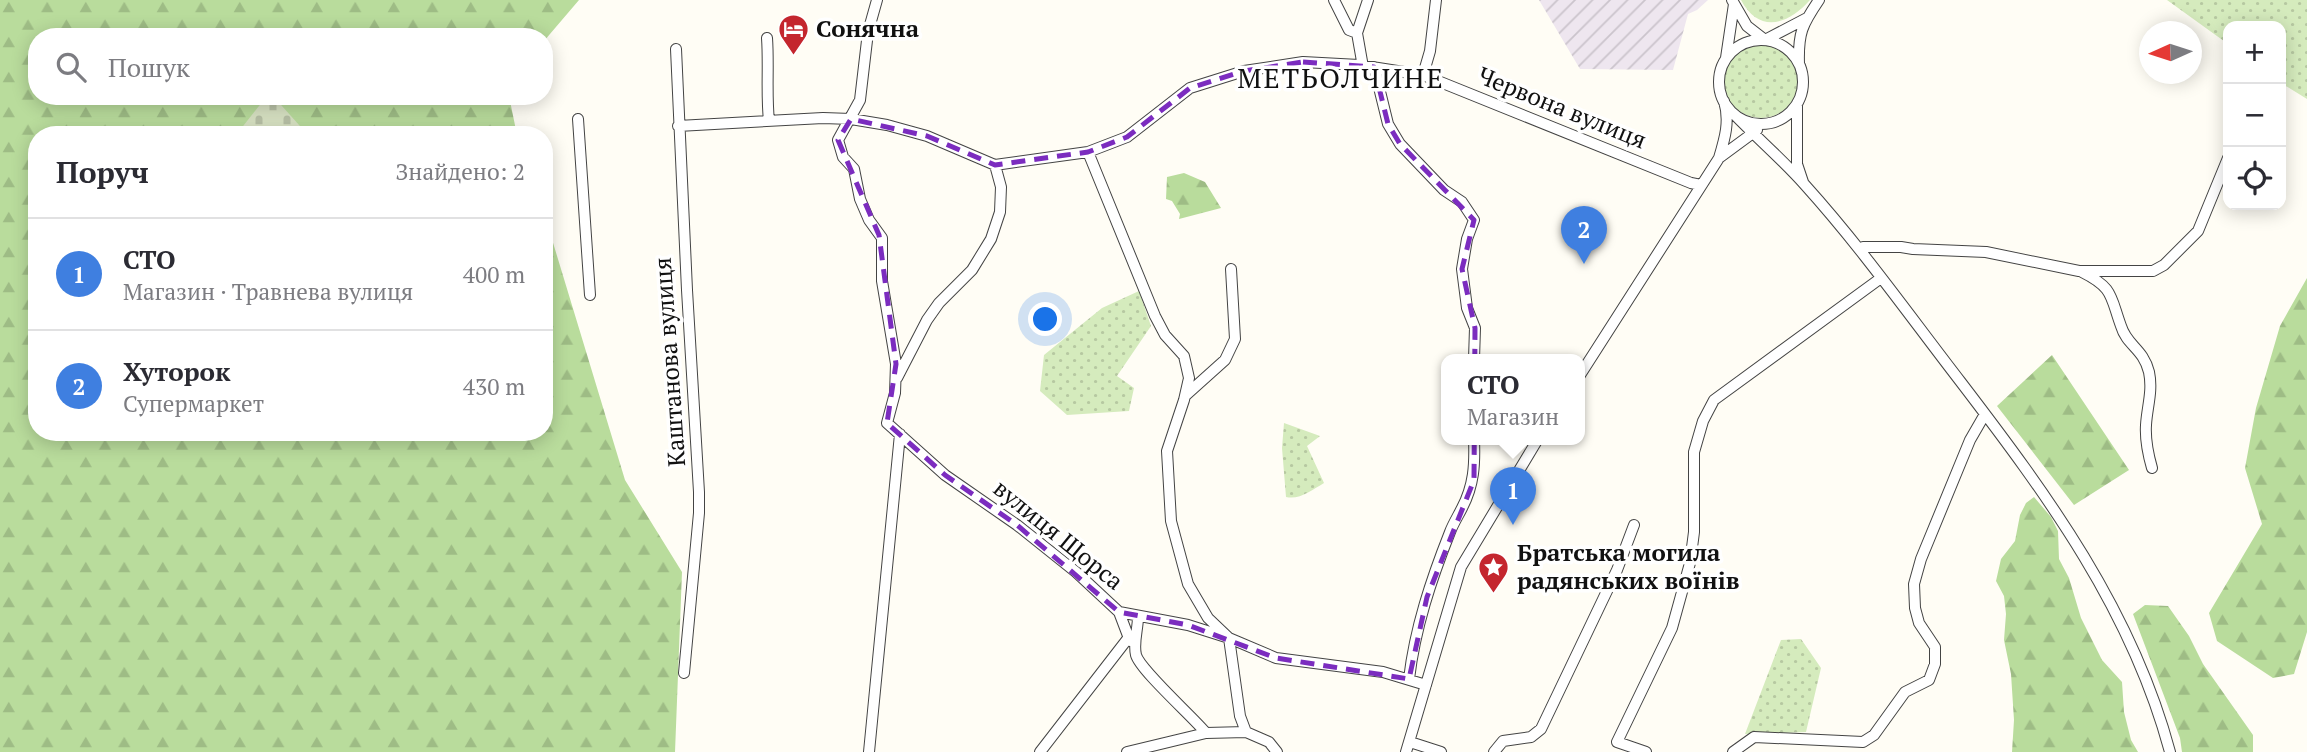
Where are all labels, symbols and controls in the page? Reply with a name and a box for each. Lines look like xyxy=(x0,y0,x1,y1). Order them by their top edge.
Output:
hotel icon: Сонячна xyxy=(776,12,810,56)
place label: Сонячна xyxy=(816,12,920,44)
north arrow xyxy=(2139,21,2202,84)
map controls xyxy=(2223,21,2286,210)
button: + xyxy=(2223,21,2286,84)
search box xyxy=(28,28,553,105)
icon: search xyxy=(52,48,90,86)
text: Пошук xyxy=(108,50,190,84)
district label: МЕТЬОЛЧИНЕ xyxy=(1237,59,1445,96)
street label: Червона вулиця xyxy=(1473,59,1651,155)
button: − xyxy=(2223,84,2286,147)
button: locate xyxy=(2223,147,2286,210)
text: Поруч xyxy=(56,152,149,192)
text: Знайдено: 2 xyxy=(396,156,525,187)
pin: 2 xyxy=(1561,206,1607,264)
text: СТО xyxy=(123,242,176,276)
street label: Каштанова вулиця xyxy=(646,256,692,468)
text: 1 xyxy=(73,259,86,290)
text: 400 m xyxy=(463,259,525,290)
text: Магазин · Травнева вулиця xyxy=(123,276,413,307)
your location xyxy=(1028,302,1062,336)
text: Хуторок xyxy=(123,354,230,388)
popup xyxy=(1441,354,1585,445)
text: СТО xyxy=(1467,367,1520,401)
text: 2 xyxy=(73,371,86,402)
text: 430 m xyxy=(463,371,525,402)
text: Супермаркет xyxy=(123,388,264,419)
text: Магазин xyxy=(1467,401,1559,432)
pin: 1 xyxy=(1490,467,1536,525)
street label: вулиця Щорса xyxy=(987,472,1130,597)
place label: Братська могила радянських воїнів xyxy=(1517,536,1739,596)
place icon: Братська могила радянських воїнів xyxy=(1477,550,1511,594)

